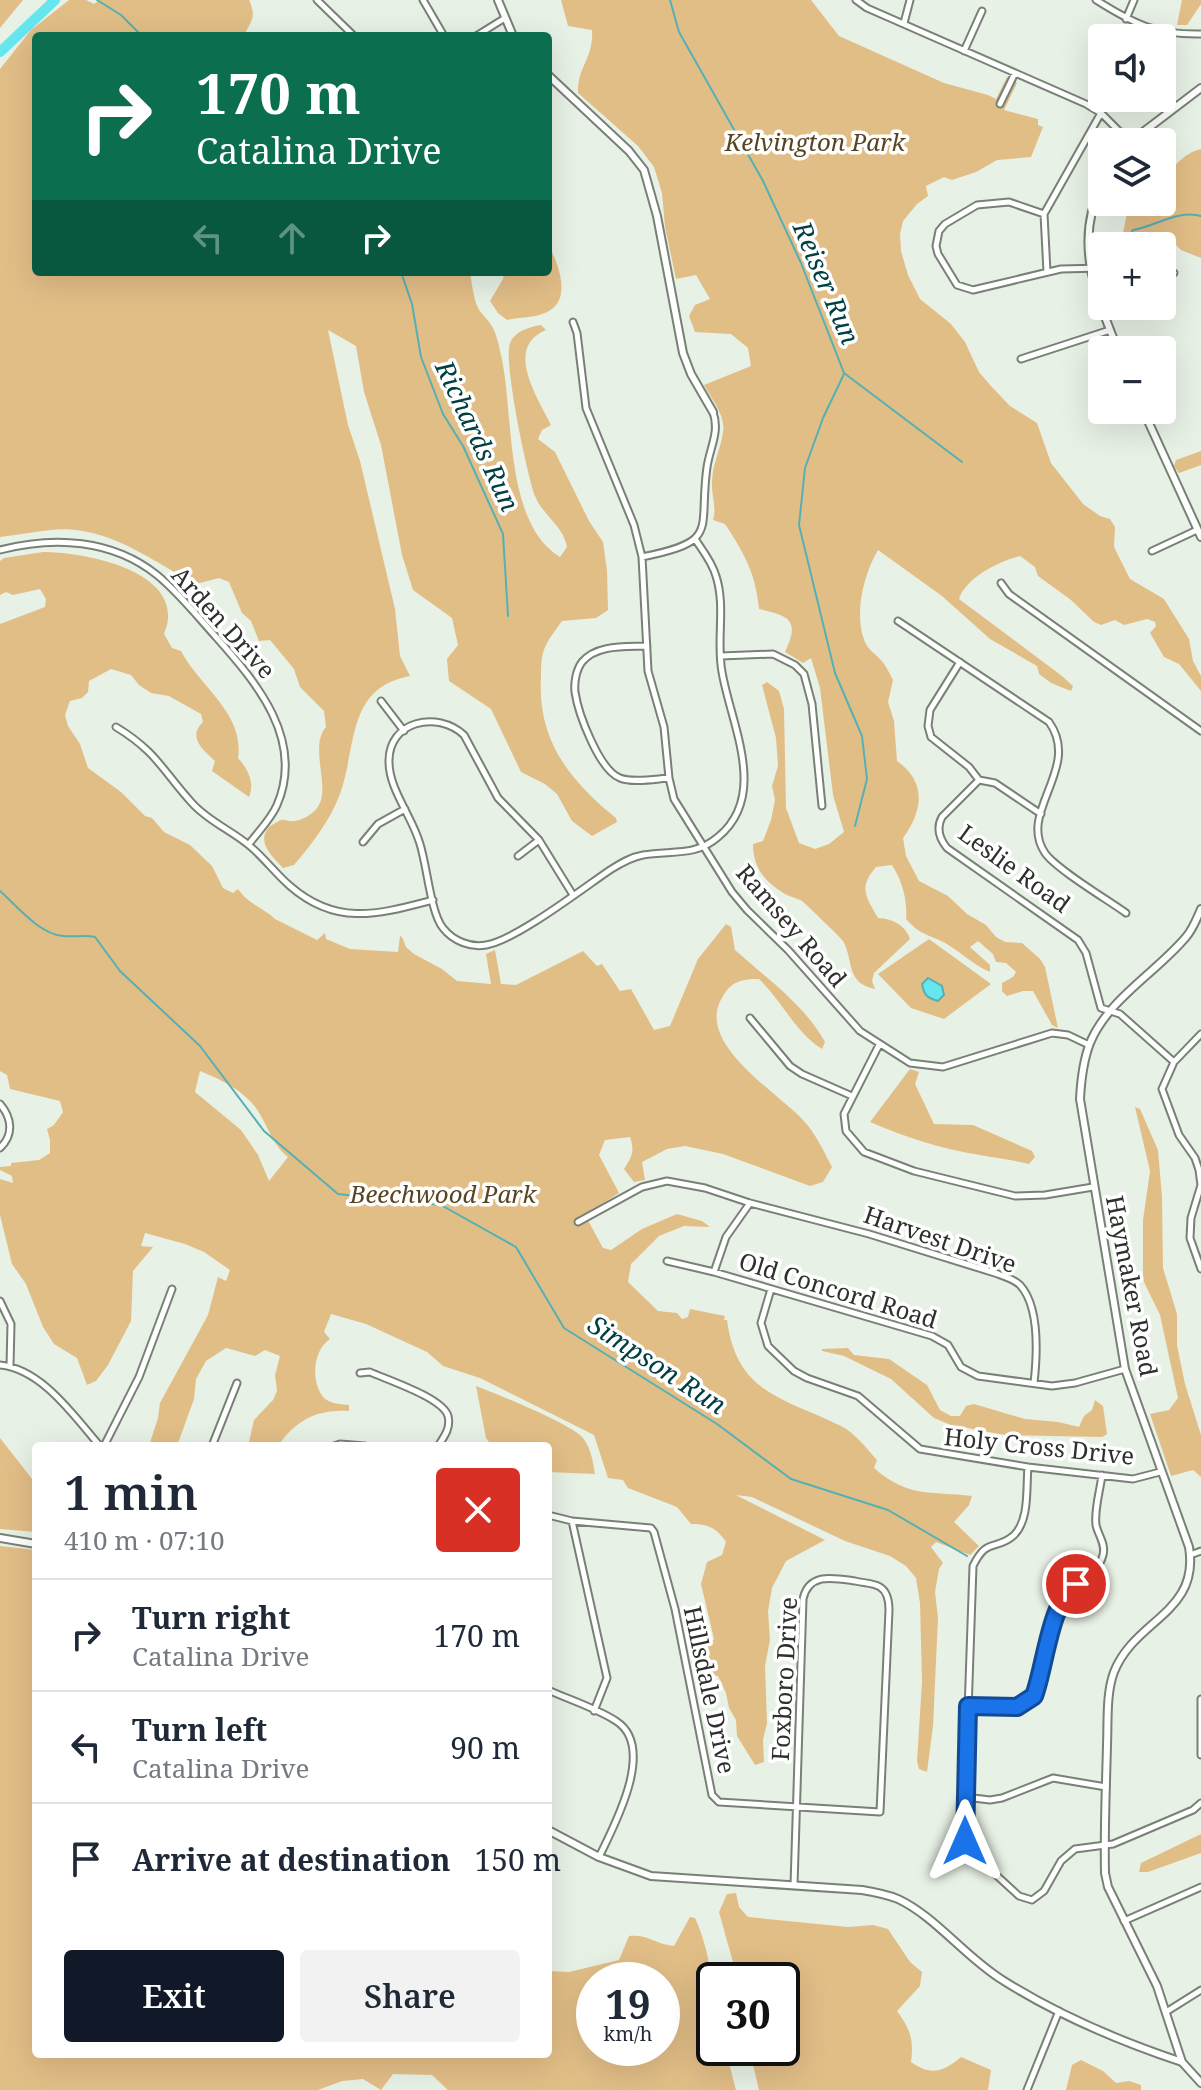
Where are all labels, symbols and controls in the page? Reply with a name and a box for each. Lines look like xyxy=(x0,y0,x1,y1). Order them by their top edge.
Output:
map controls xyxy=(1088,24,1176,424)
button: sound xyxy=(1088,24,1176,112)
text: 170 m xyxy=(196,54,361,130)
icon: right xyxy=(64,64,168,168)
park label: Kelvington Park xyxy=(724,125,906,158)
text: Catalina Drive xyxy=(196,126,442,175)
button: layers xyxy=(1088,128,1176,216)
water label: Reiser Run xyxy=(785,215,869,350)
icon: left xyxy=(186,216,230,260)
icon: ahead xyxy=(270,216,314,260)
icon: right xyxy=(354,216,398,260)
button: + xyxy=(1088,232,1176,320)
button: − xyxy=(1088,336,1176,424)
water label: Richards Run xyxy=(427,353,529,517)
street label: Arden Drive xyxy=(165,559,283,685)
street label: Leslie Road xyxy=(952,816,1078,920)
street label: Ramsey Road xyxy=(729,856,855,994)
park label: Beechwood Park xyxy=(349,1177,538,1210)
street label: Haymaker Road xyxy=(1099,1192,1166,1379)
street label: Harvest Drive xyxy=(860,1197,1021,1280)
street label: Old Concord Road xyxy=(735,1244,942,1336)
water label: Simpson Run xyxy=(581,1306,734,1423)
street label: Holy Cross Drive xyxy=(942,1419,1136,1472)
text: 1 min xyxy=(64,1459,198,1524)
button: close xyxy=(436,1468,520,1552)
text: 410 m · 07:10 xyxy=(64,1522,225,1558)
pin xyxy=(1042,1550,1110,1618)
icon: arrive xyxy=(1054,1562,1098,1606)
street label: Foxboro Drive xyxy=(763,1596,804,1762)
text: Turn right xyxy=(132,1597,290,1638)
street label: Hillsdale Drive xyxy=(677,1603,744,1776)
icon: right xyxy=(64,1613,108,1657)
text: 170 m xyxy=(434,1615,520,1656)
text: Catalina Drive xyxy=(132,1638,309,1674)
text: Turn left xyxy=(132,1709,267,1750)
icon: left xyxy=(64,1725,108,1769)
text: 90 m xyxy=(450,1727,520,1768)
text: Catalina Drive xyxy=(132,1750,309,1786)
position arrow xyxy=(923,1799,1007,1883)
icon: arrive xyxy=(64,1837,108,1881)
text: Arrive at destination xyxy=(132,1839,451,1880)
text: 150 m xyxy=(475,1839,561,1880)
button: Exit xyxy=(64,1950,284,2042)
button: Share xyxy=(300,1950,520,2042)
speed limit sign: 30 xyxy=(696,1962,800,2066)
text: 19 xyxy=(605,1976,651,2031)
text: km/h xyxy=(603,2020,653,2047)

